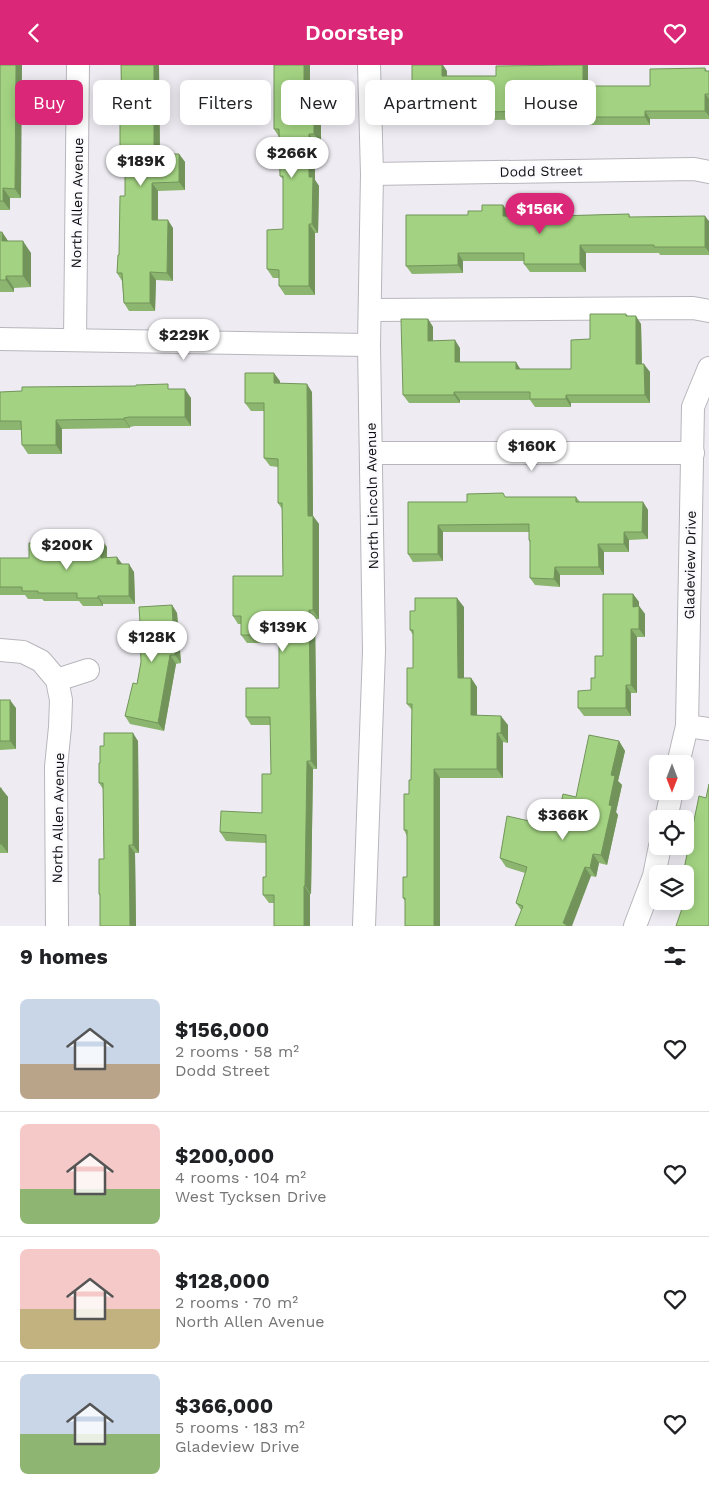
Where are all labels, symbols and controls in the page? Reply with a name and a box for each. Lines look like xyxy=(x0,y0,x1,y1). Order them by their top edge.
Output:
icon: back xyxy=(20,19,48,47)
icon: heart xyxy=(661,19,689,47)
text: Doorstep xyxy=(305,20,404,45)
chip: Buy xyxy=(15,80,83,125)
chip: Rent xyxy=(93,80,170,125)
chip: Filters xyxy=(180,80,271,125)
chip: New xyxy=(281,80,355,125)
chip: Apartment xyxy=(365,80,495,125)
chip: House xyxy=(505,80,596,125)
street label: North Allen Avenue xyxy=(68,137,86,269)
pin: $266K xyxy=(257,137,327,179)
text: $266K xyxy=(267,143,317,162)
pin: $189K xyxy=(106,145,176,187)
text: $189K xyxy=(117,151,165,170)
street label: Dodd Street xyxy=(499,162,583,180)
pin: $156K xyxy=(505,193,575,235)
text: $156K xyxy=(516,199,564,218)
pin: $229K xyxy=(149,319,219,361)
text: $229K xyxy=(159,325,209,344)
street label: North Lincoln Avenue xyxy=(363,422,381,570)
pin: $160K xyxy=(497,429,567,472)
text: $160K xyxy=(508,436,556,455)
street label: Gladeview Drive xyxy=(681,510,699,620)
pin: $200K xyxy=(32,529,102,571)
text: $200K xyxy=(41,535,93,554)
pin: $139K xyxy=(248,611,318,653)
text: $139K xyxy=(259,617,307,636)
pin: $128K xyxy=(117,621,187,663)
text: $128K xyxy=(128,627,176,646)
street label: North Allen Avenue xyxy=(49,752,67,884)
north arrow xyxy=(649,755,694,800)
map controls xyxy=(649,755,694,910)
pin: $366K xyxy=(528,799,598,841)
text: $366K xyxy=(538,805,588,824)
button: locate xyxy=(649,810,694,855)
button: layers xyxy=(649,865,694,910)
icon: filters xyxy=(661,942,689,970)
text: 9 homes xyxy=(20,944,108,969)
text: $156,000 xyxy=(175,1017,269,1042)
icon: home xyxy=(60,1019,120,1079)
icon: heart xyxy=(661,1035,689,1063)
text: 2 rooms · 58 m² xyxy=(175,1042,299,1061)
text: Dodd Street xyxy=(175,1061,270,1080)
text: $200,000 xyxy=(175,1143,274,1168)
icon: home xyxy=(60,1144,120,1204)
icon: heart xyxy=(661,1160,689,1188)
text: 4 rooms · 104 m² xyxy=(175,1168,306,1187)
text: West Tycksen Drive xyxy=(175,1187,327,1206)
text: $128,000 xyxy=(175,1268,270,1293)
icon: home xyxy=(60,1269,120,1329)
icon: heart xyxy=(661,1285,689,1313)
text: 2 rooms · 70 m² xyxy=(175,1293,298,1312)
text: North Allen Avenue xyxy=(175,1312,325,1331)
text: $366,000 xyxy=(175,1393,273,1418)
icon: home xyxy=(60,1394,120,1454)
icon: heart xyxy=(661,1410,689,1438)
text: 5 rooms · 183 m² xyxy=(175,1418,305,1437)
text: Gladeview Drive xyxy=(175,1437,299,1456)

